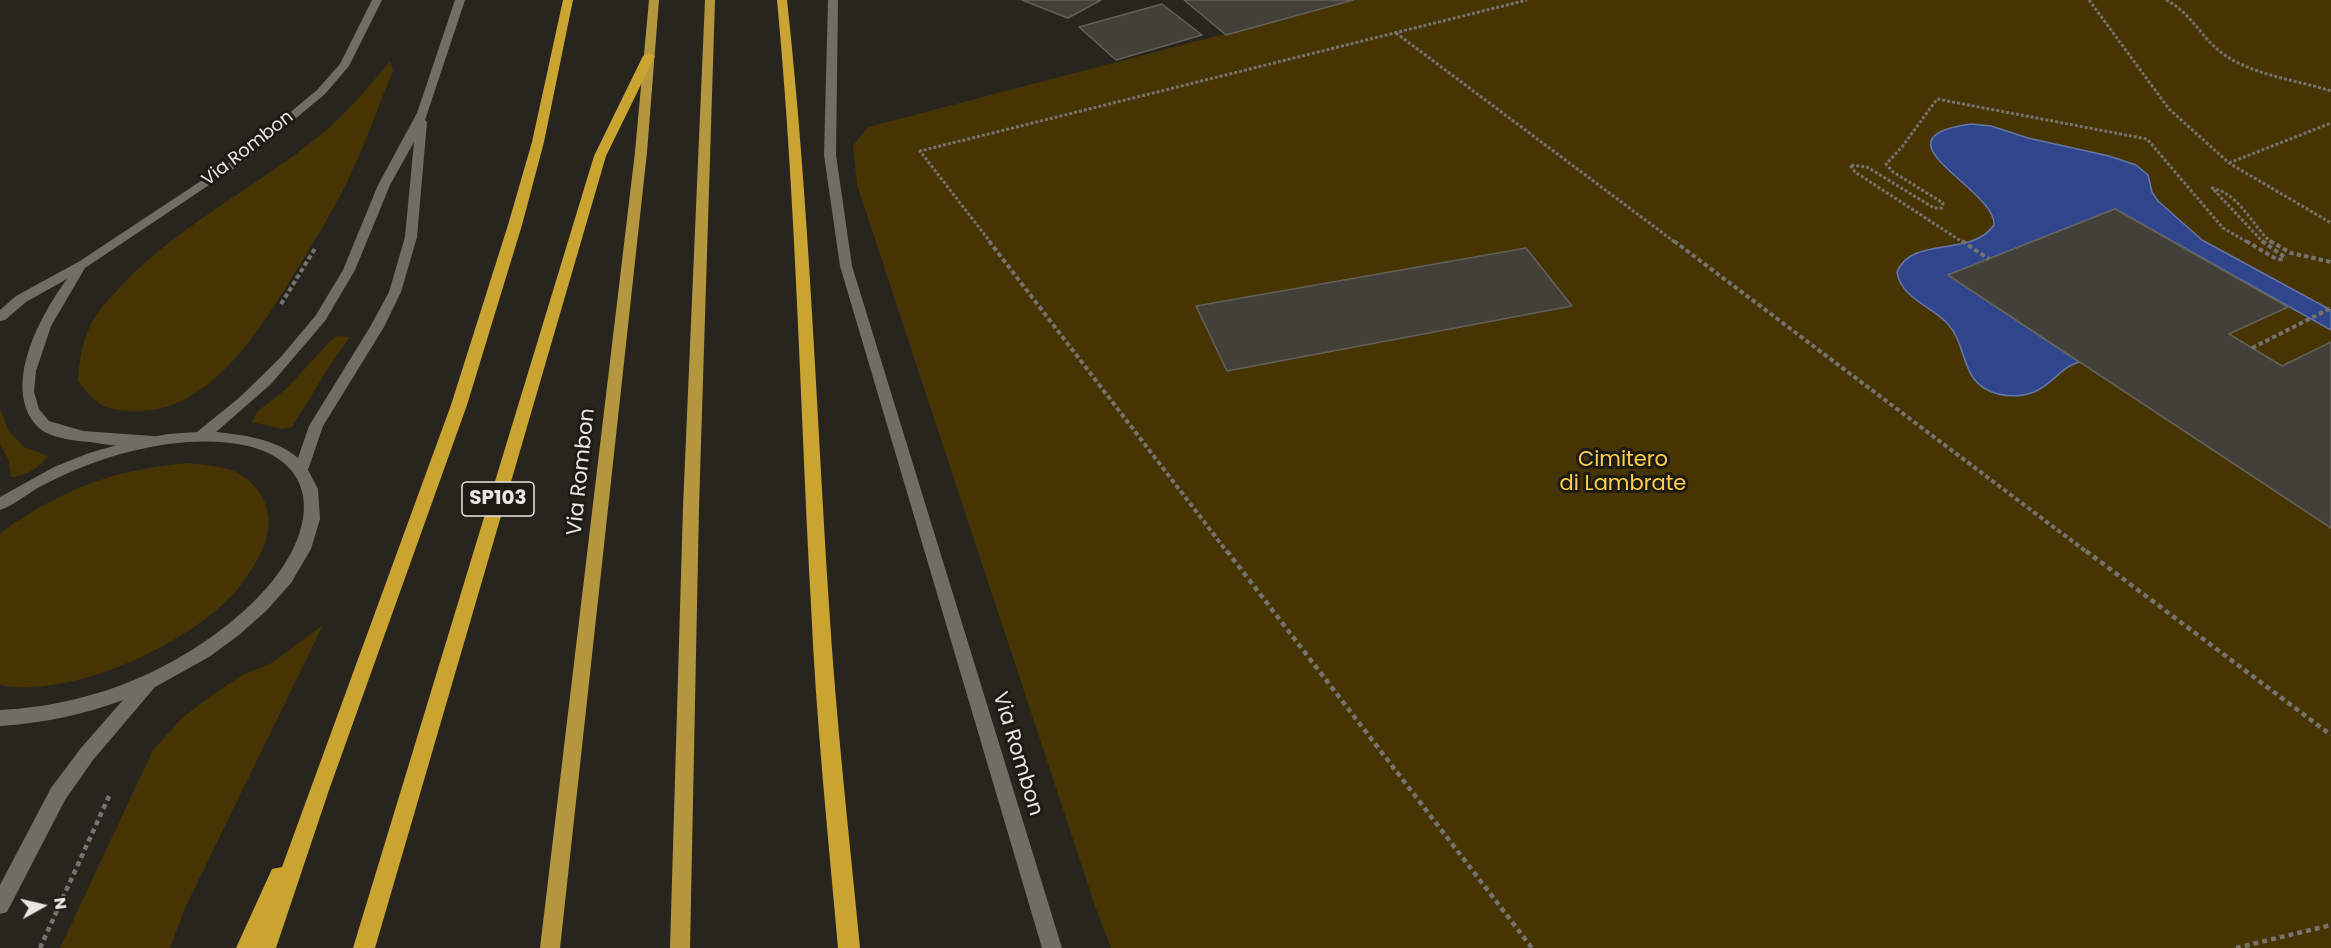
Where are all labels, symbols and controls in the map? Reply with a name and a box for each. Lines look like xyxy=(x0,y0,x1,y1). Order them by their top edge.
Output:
street label: Via Rombon xyxy=(198,107,298,191)
street label: Via Rombon xyxy=(563,407,601,537)
park label: Cimitero di Lambrate xyxy=(1560,448,1686,498)
road number: SP103 xyxy=(462,482,534,516)
street label: Via Rombon xyxy=(986,689,1048,819)
north arrow xyxy=(12,876,72,936)
text: N xyxy=(48,896,73,911)

